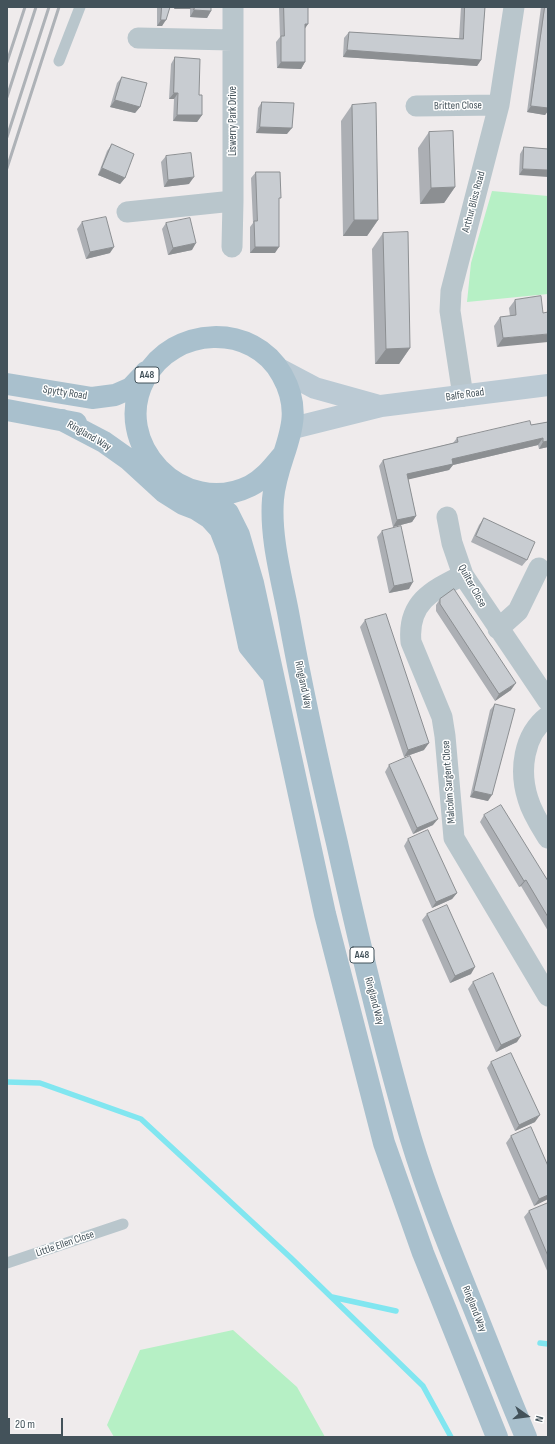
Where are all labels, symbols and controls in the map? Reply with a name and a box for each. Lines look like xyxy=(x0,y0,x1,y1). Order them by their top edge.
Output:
street label: Liswerry Park Drive xyxy=(226,86,240,156)
street label: Britten Close xyxy=(434,99,482,113)
street label: Arthur Bliss Road xyxy=(459,170,489,234)
road number: A48 xyxy=(135,367,159,383)
street label: Spytty Road xyxy=(42,383,88,403)
street label: Balfe Road xyxy=(445,386,485,404)
street label: Ringland Way xyxy=(65,418,113,454)
street label: Quilter Close xyxy=(455,562,489,610)
street label: Ringland Way xyxy=(291,660,315,710)
street label: Malcolm Sargent Close xyxy=(440,740,458,824)
road number: A48 xyxy=(350,947,374,963)
street label: Ringland Way xyxy=(361,976,387,1026)
street label: Little Ellen Close xyxy=(34,1228,96,1260)
street label: Ringland Way xyxy=(459,1284,489,1334)
north arrow xyxy=(507,1396,547,1436)
scale bar xyxy=(10,1410,65,1436)
text: N xyxy=(532,1415,546,1423)
text: 20 m xyxy=(15,1417,35,1432)

